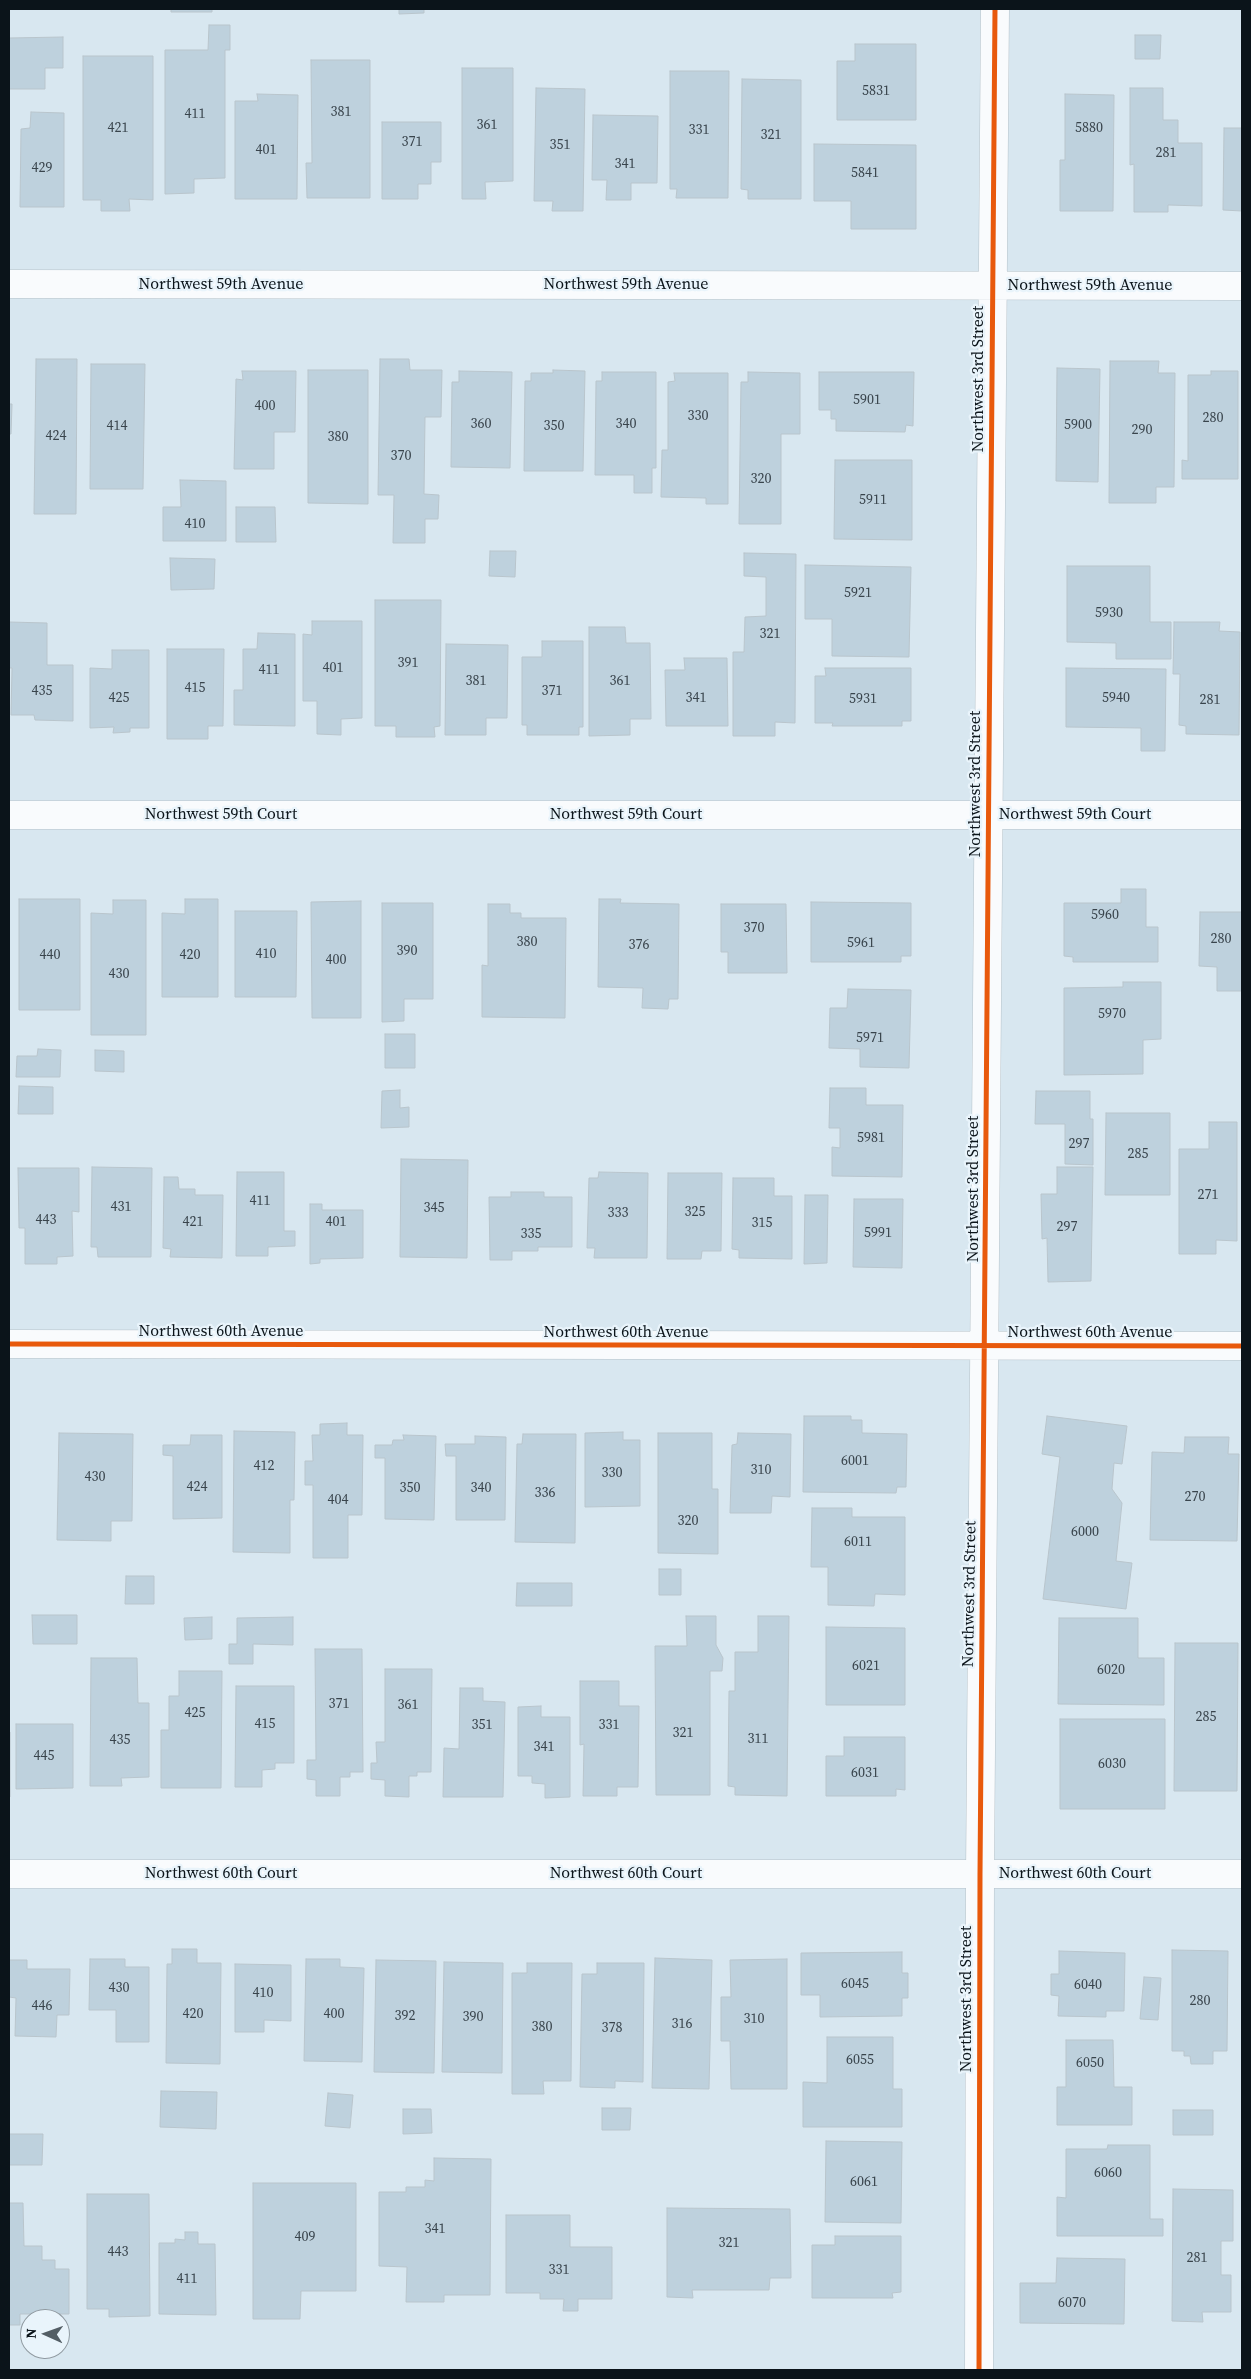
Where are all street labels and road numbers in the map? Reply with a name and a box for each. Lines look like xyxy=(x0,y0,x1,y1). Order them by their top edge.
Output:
street label: Northwest 59th Avenue xyxy=(139,275,303,295)
street label: Northwest 59th Avenue xyxy=(544,275,708,295)
street label: Northwest 59th Avenue xyxy=(1008,276,1172,296)
street label: Northwest 3rd Street xyxy=(969,306,989,452)
street label: Northwest 3rd Street xyxy=(966,711,986,857)
street label: Northwest 59th Court xyxy=(145,805,297,825)
street label: Northwest 59th Court xyxy=(550,805,702,825)
street label: Northwest 59th Court xyxy=(999,805,1151,825)
street label: Northwest 3rd Street xyxy=(964,1116,984,1262)
street label: Northwest 60th Avenue xyxy=(139,1322,303,1342)
street label: Northwest 60th Avenue xyxy=(544,1323,708,1343)
street label: Northwest 60th Avenue xyxy=(1008,1323,1172,1343)
street label: Northwest 3rd Street xyxy=(959,1521,981,1667)
street label: Northwest 60th Court xyxy=(145,1864,297,1884)
street label: Northwest 60th Court xyxy=(550,1864,702,1884)
street label: Northwest 60th Court xyxy=(999,1864,1151,1884)
street label: Northwest 3rd Street xyxy=(957,1926,977,2072)

